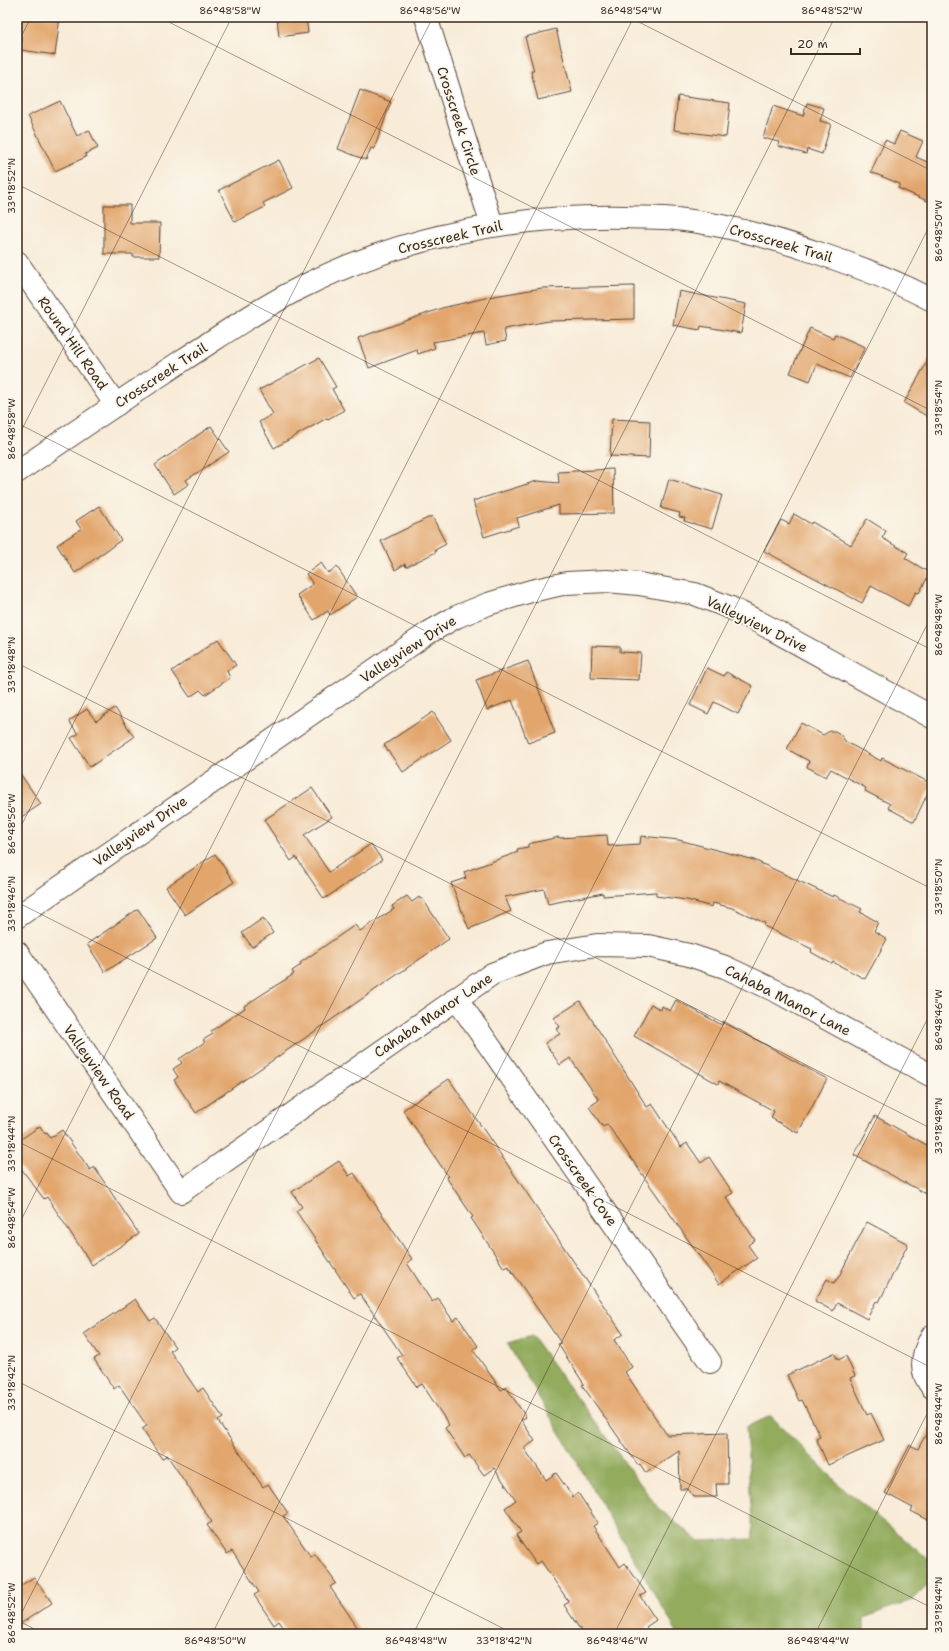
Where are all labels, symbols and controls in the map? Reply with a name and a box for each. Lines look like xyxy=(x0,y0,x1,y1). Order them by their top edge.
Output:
text: 86°48'58"W xyxy=(199,4,261,17)
text: 86°48'56"W xyxy=(399,4,461,17)
text: 86°48'54"W xyxy=(600,4,662,17)
text: 86°48'52"W xyxy=(801,4,863,17)
scale bar xyxy=(791,30,860,56)
text: 20 m xyxy=(797,36,828,52)
street label: Crosscreek Circle xyxy=(433,64,485,178)
text: 33°18'52"N xyxy=(5,158,18,214)
text: 86°48'50"W xyxy=(932,200,945,262)
street label: Crosscreek Trail xyxy=(396,216,505,258)
street label: Crosscreek Trail xyxy=(727,220,835,267)
street label: Round Hill Road xyxy=(34,293,112,393)
street label: Crosscreek Trail xyxy=(111,338,211,412)
text: 33°18'54"N xyxy=(932,380,945,436)
text: 86°48'58"W xyxy=(5,398,18,460)
street label: Valleyview Drive xyxy=(703,592,811,656)
text: 86°48'48"W xyxy=(932,594,945,656)
street label: Valleyview Drive xyxy=(357,611,460,687)
text: 33°18'48"N xyxy=(5,637,18,693)
street label: Valleyview Drive xyxy=(89,792,191,870)
text: 86°48'56"W xyxy=(5,793,18,855)
text: 33°18'50"N xyxy=(932,859,945,915)
text: 33°18'46"N xyxy=(5,876,18,932)
street label: Cahaba Manor Lane xyxy=(722,960,854,1040)
street label: Cahaba Manor Lane xyxy=(370,969,496,1061)
text: 86°48'46"W xyxy=(932,989,945,1051)
street label: Valleyview Road xyxy=(60,1021,139,1123)
text: 33°18'48"N xyxy=(932,1098,945,1154)
text: 33°18'44"N xyxy=(5,1116,18,1172)
street label: Crosscreek Cove xyxy=(545,1130,621,1230)
text: 86°48'54"W xyxy=(5,1187,18,1249)
text: 33°18'42"N xyxy=(5,1355,18,1411)
text: 86°48'44"W xyxy=(932,1383,945,1445)
text: 33°18'44"N xyxy=(932,1577,945,1633)
text: 86°48'52"W xyxy=(5,1582,18,1644)
text: 86°48'50"W xyxy=(184,1634,246,1647)
text: 86°48'48"W xyxy=(385,1634,447,1647)
text: 33°18'42"N xyxy=(476,1634,532,1647)
text: 86°48'46"W xyxy=(586,1634,648,1647)
text: 86°48'44"W xyxy=(787,1634,849,1647)

